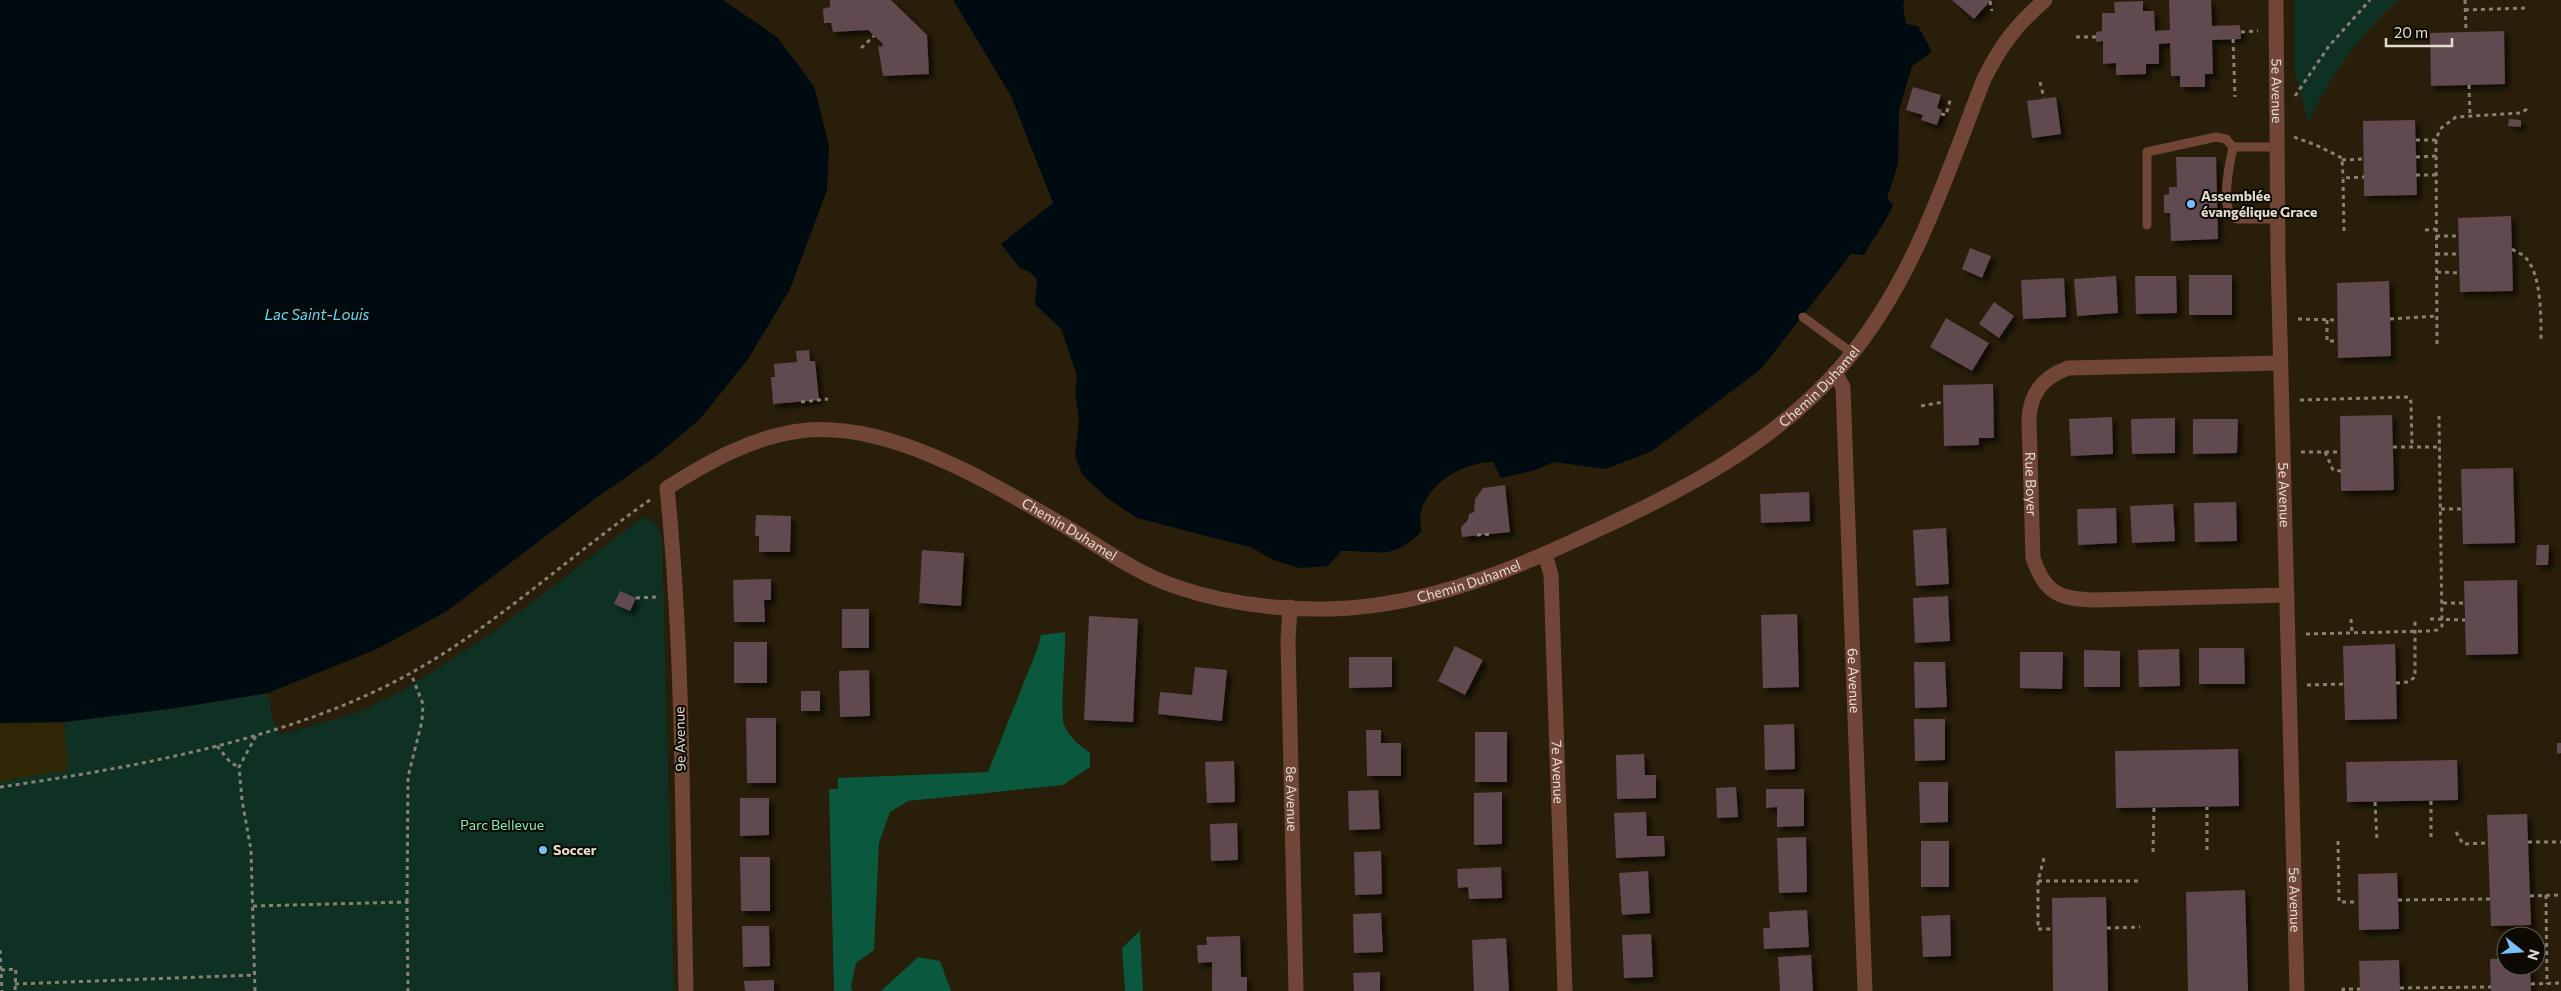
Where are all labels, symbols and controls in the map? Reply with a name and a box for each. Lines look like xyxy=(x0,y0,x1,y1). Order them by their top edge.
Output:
scale bar xyxy=(2386,15,2452,47)
text: 20 m xyxy=(2394,23,2428,41)
street label: 5e Avenue xyxy=(2268,59,2286,123)
place label: Assemblée évangélique Grace xyxy=(2201,187,2317,220)
marker: Assemblée évangélique Grace xyxy=(2185,198,2197,210)
water label: Lac Saint-Louis xyxy=(265,305,370,323)
street label: Chemin Duhamel xyxy=(1775,342,1863,430)
street label: Rue Boyer xyxy=(2022,452,2041,517)
street label: 5e Avenue xyxy=(2275,462,2294,528)
street label: Chemin Duhamel xyxy=(1019,494,1120,564)
street label: Chemin Duhamel xyxy=(1415,556,1523,605)
street label: 6e Avenue xyxy=(1845,648,1864,714)
street label: 9e Avenue xyxy=(670,706,689,772)
street label: 7e Avenue xyxy=(1549,740,1568,804)
street label: 8e Avenue xyxy=(1283,766,1301,832)
park label: Parc Bellevue xyxy=(460,816,544,833)
place label: Soccer xyxy=(553,841,597,858)
marker: Soccer xyxy=(537,844,549,856)
street label: 5e Avenue xyxy=(2286,867,2304,932)
north arrow xyxy=(2496,926,2546,976)
text: N xyxy=(2524,947,2544,962)

